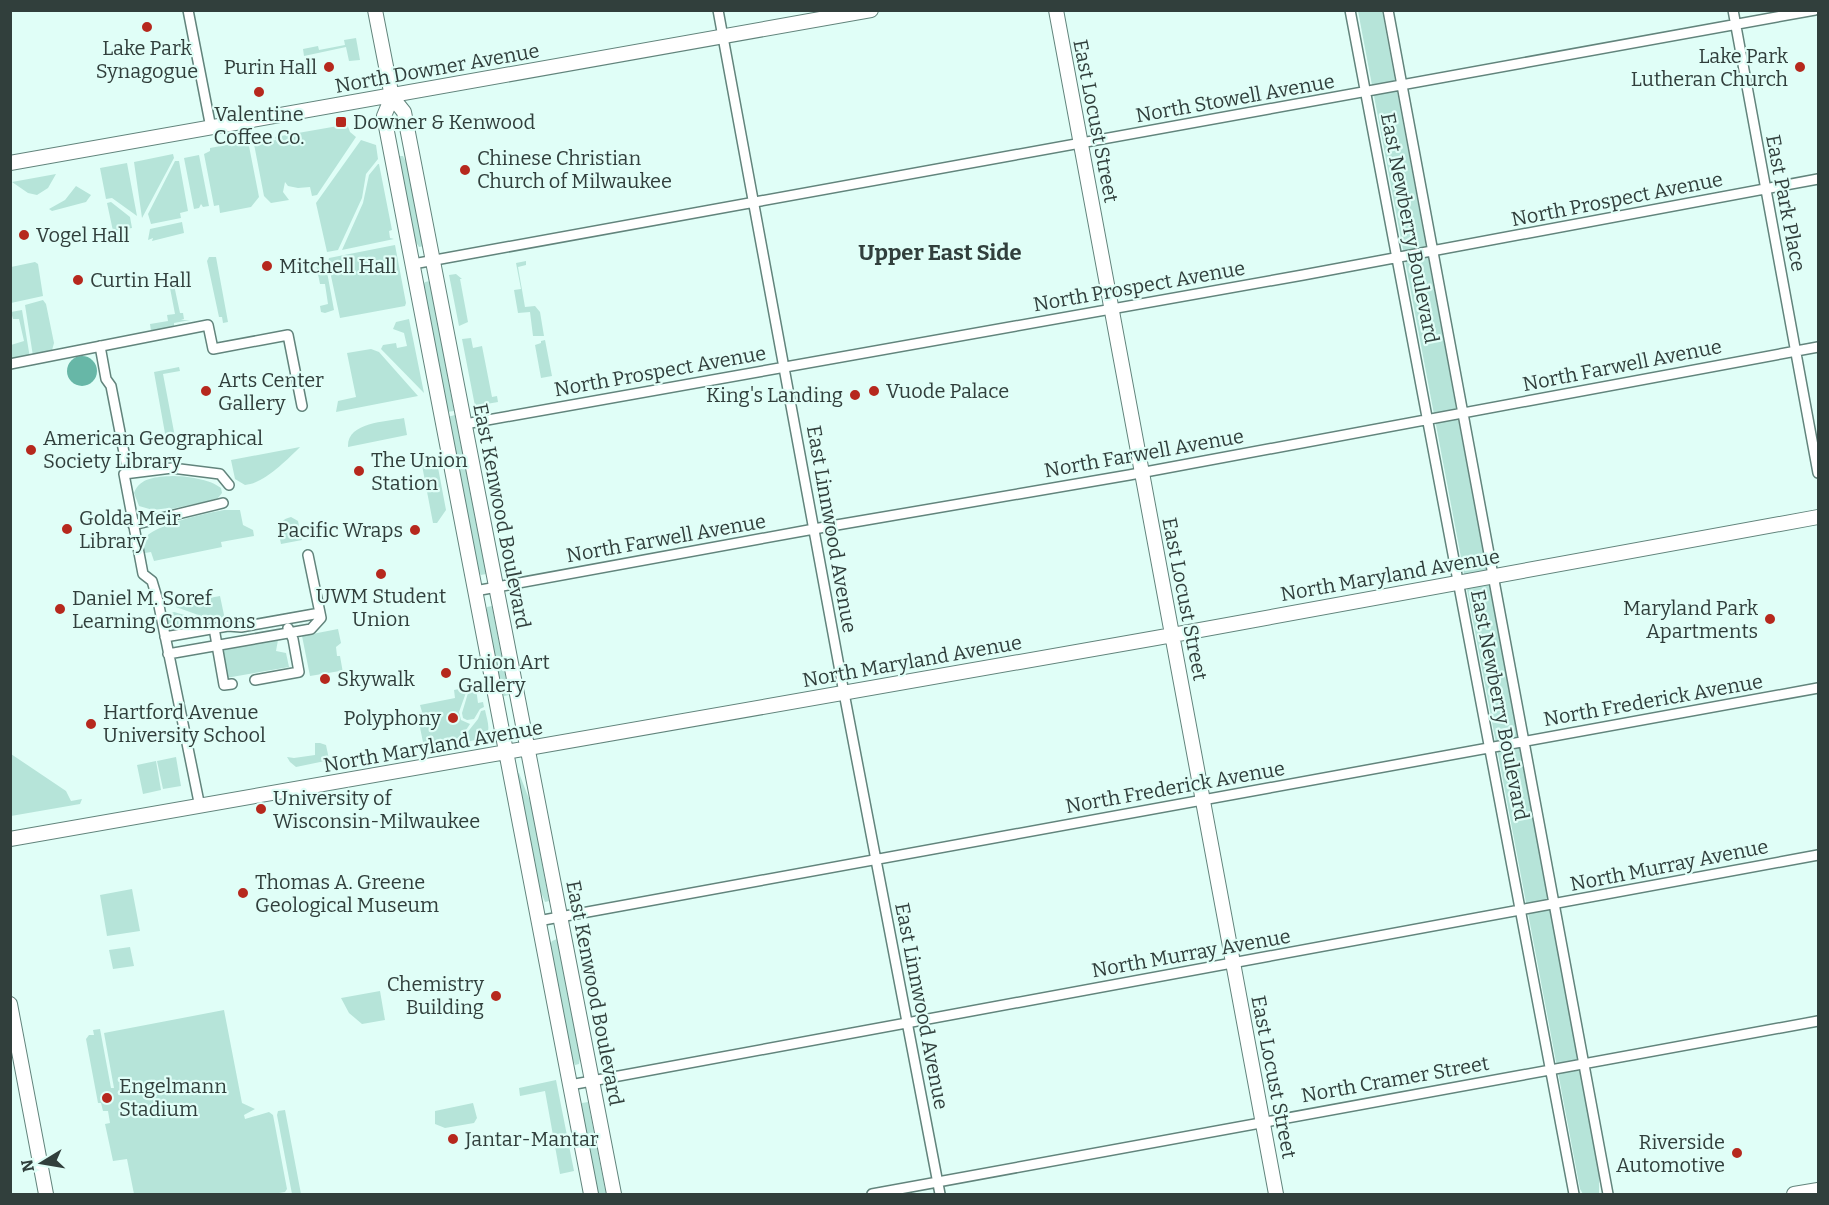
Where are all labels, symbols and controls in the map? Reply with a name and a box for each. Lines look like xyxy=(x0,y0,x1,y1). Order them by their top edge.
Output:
marker: Lake Park Synagogue xyxy=(140,20,154,34)
place label: Lake Park Synagogue xyxy=(96,36,198,83)
street label: East Locust Street xyxy=(1068,37,1124,205)
street label: North Downer Avenue xyxy=(333,38,541,98)
place label: Lake Park Lutheran Church xyxy=(1631,44,1789,91)
place label: Purin Hall xyxy=(224,55,317,79)
marker: Purin Hall xyxy=(322,60,336,74)
marker: Lake Park Lutheran Church xyxy=(1793,60,1807,74)
street label: North Stowell Avenue xyxy=(1134,69,1336,127)
marker: Valentine Coffee Co. xyxy=(252,85,266,99)
place label: Valentine Coffee Co. xyxy=(214,102,304,149)
place label: Downer & Kenwood xyxy=(353,110,535,134)
street label: East Newberry Boulevard xyxy=(1376,111,1444,346)
marker: Downer & Kenwood xyxy=(334,115,348,129)
street label: East Park Place xyxy=(1761,133,1811,273)
place label: Chinese Christian Church of Milwaukee xyxy=(477,146,672,193)
marker: Chinese Christian Church of Milwaukee xyxy=(458,163,472,177)
street label: North Prospect Avenue xyxy=(1509,167,1725,231)
place label: Vogel Hall xyxy=(36,223,130,247)
marker: Vogel Hall xyxy=(17,228,31,242)
district label: Upper East Side xyxy=(858,239,1022,266)
place label: Mitchell Hall xyxy=(279,254,397,278)
street label: North Prospect Avenue xyxy=(1031,256,1247,316)
marker: Mitchell Hall xyxy=(260,259,274,273)
place label: Curtin Hall xyxy=(90,268,192,292)
marker: Curtin Hall xyxy=(71,273,85,287)
street label: North Farwell Avenue xyxy=(1520,334,1724,396)
street label: North Prospect Avenue xyxy=(552,341,768,401)
place label: Arts Center Gallery xyxy=(218,368,324,415)
place label: Vuode Palace xyxy=(886,379,1009,403)
place label: King's Landing xyxy=(706,383,843,407)
marker: Arts Center Gallery xyxy=(199,384,213,398)
marker: Vuode Palace xyxy=(867,384,881,398)
marker: King's Landing xyxy=(848,388,862,402)
street label: East Kenwood Boulevard xyxy=(468,401,536,631)
street label: East Linnwood Avenue xyxy=(802,423,862,635)
street label: North Farwell Avenue xyxy=(1042,424,1246,482)
place label: American Geographical Society Library xyxy=(43,426,263,473)
marker: American Geographical Society Library xyxy=(24,443,38,457)
place label: The Union Station xyxy=(371,448,468,495)
marker: The Union Station xyxy=(352,464,366,478)
place label: Golda Meir Library xyxy=(79,506,181,553)
street label: North Farwell Avenue xyxy=(564,509,768,567)
street label: East Locust Street xyxy=(1157,515,1213,683)
place label: Pacific Wraps xyxy=(277,518,403,542)
marker: Golda Meir Library xyxy=(60,522,74,536)
marker: Pacific Wraps xyxy=(408,523,422,537)
street label: North Maryland Avenue xyxy=(1278,544,1502,606)
marker: UWM Student Union xyxy=(374,567,388,581)
place label: UWM Student Union xyxy=(316,584,446,631)
place label: Daniel M. Soref Learning Commons xyxy=(72,586,255,633)
street label: East Newberry Boulevard xyxy=(1466,588,1534,823)
place label: Maryland Park Apartments xyxy=(1623,596,1759,643)
marker: Daniel M. Soref Learning Commons xyxy=(53,602,67,616)
marker: Maryland Park Apartments xyxy=(1763,612,1777,626)
street label: North Maryland Avenue xyxy=(800,630,1024,692)
place label: Union Art Gallery xyxy=(458,650,550,697)
marker: Union Art Gallery xyxy=(439,666,453,680)
place label: Skywalk xyxy=(337,667,415,691)
street label: North Frederick Avenue xyxy=(1541,669,1765,731)
marker: Skywalk xyxy=(318,672,332,686)
place label: Hartford Avenue University School xyxy=(103,700,266,747)
place label: Polyphony xyxy=(344,706,441,730)
marker: Polyphony xyxy=(446,711,460,725)
street label: North Maryland Avenue xyxy=(321,715,545,777)
marker: Hartford Avenue University School xyxy=(84,717,98,731)
street label: North Frederick Avenue xyxy=(1063,756,1287,818)
place label: University of Wisconsin-Milwaukee xyxy=(273,786,480,833)
marker: University of Wisconsin-Milwaukee xyxy=(254,802,268,816)
street label: North Murray Avenue xyxy=(1568,834,1770,896)
place label: Thomas A. Greene Geological Museum xyxy=(255,870,439,917)
street label: East Kenwood Boulevard xyxy=(561,878,629,1108)
marker: Thomas A. Greene Geological Museum xyxy=(236,886,250,900)
street label: East Linnwood Avenue xyxy=(890,901,954,1111)
street label: North Murray Avenue xyxy=(1090,924,1292,982)
place label: Chemistry Building xyxy=(387,972,484,1019)
marker: Chemistry Building xyxy=(489,989,503,1003)
street label: East Locust Street xyxy=(1246,993,1302,1161)
street label: North Cramer Street xyxy=(1299,1051,1491,1107)
place label: Engelmann Stadium xyxy=(119,1074,227,1121)
marker: Engelmann Stadium xyxy=(100,1091,114,1105)
place label: Jantar-Mantar xyxy=(464,1127,599,1151)
place label: Riverside Automotive xyxy=(1616,1130,1725,1177)
marker: Jantar-Mantar xyxy=(446,1132,460,1146)
north arrow xyxy=(12,1133,72,1193)
marker: Riverside Automotive xyxy=(1730,1146,1744,1160)
text: N xyxy=(17,1158,38,1174)

